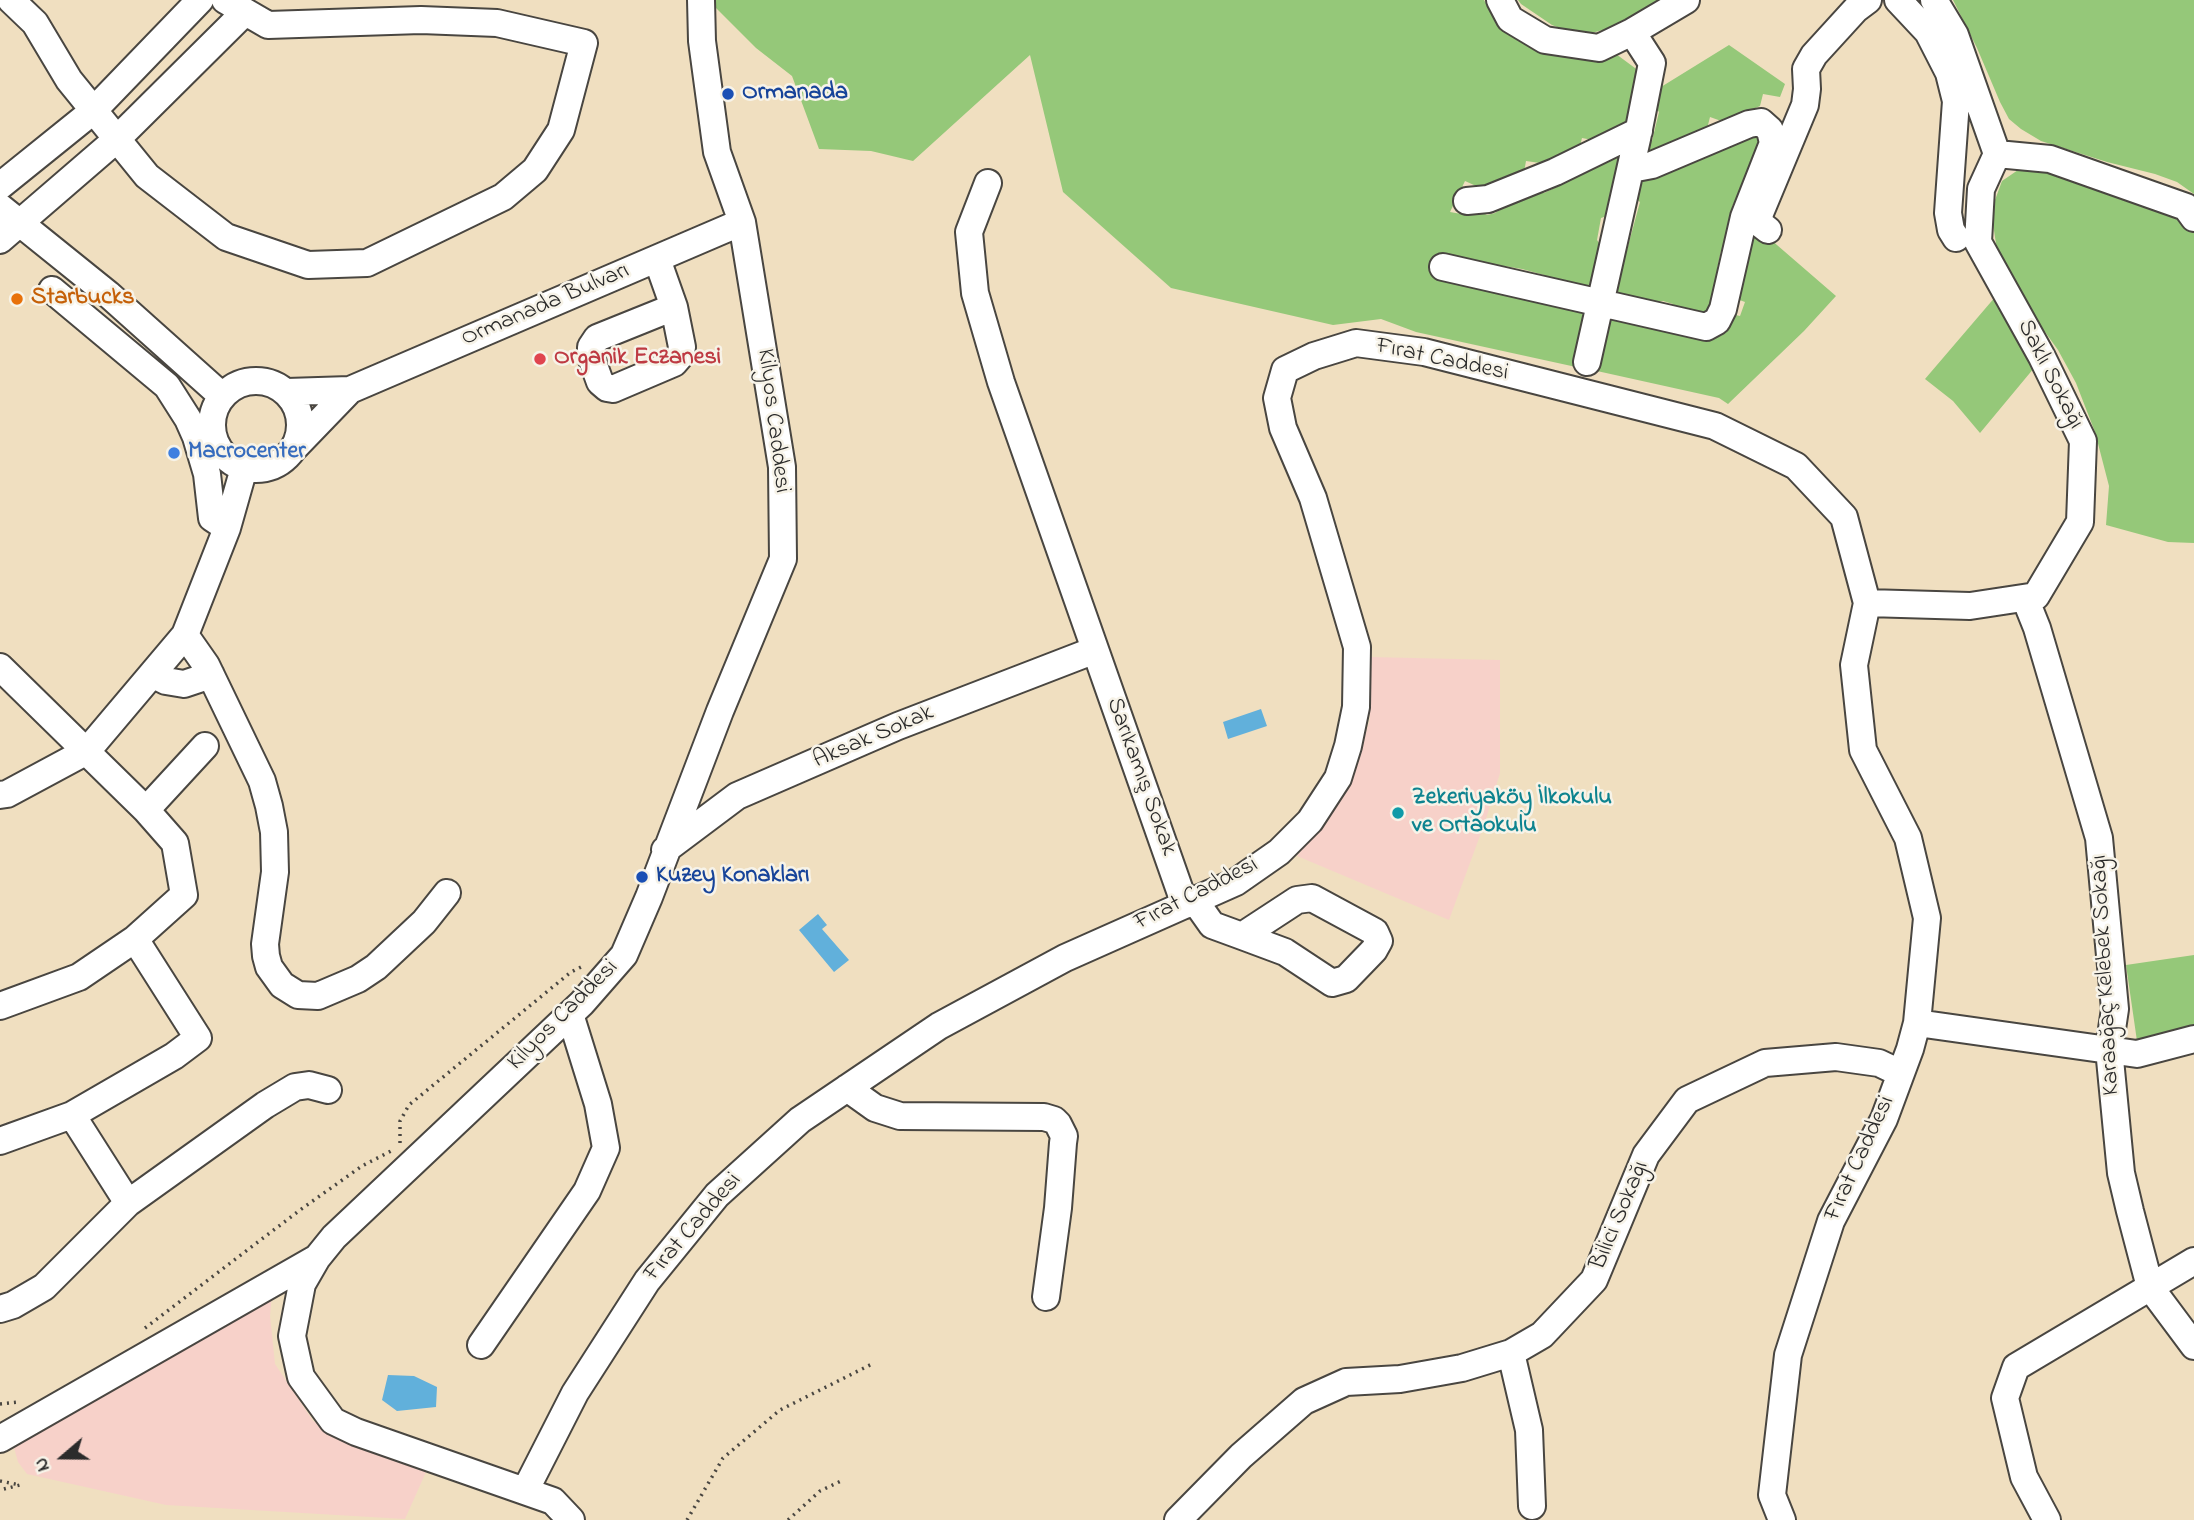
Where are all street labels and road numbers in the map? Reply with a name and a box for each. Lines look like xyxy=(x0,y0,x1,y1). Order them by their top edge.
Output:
street label: Ormanada Bulvarı xyxy=(458,258,634,354)
street label: Saklı Sokağı xyxy=(2009,315,2089,435)
street label: Fırat Caddesi xyxy=(1373,333,1511,389)
street label: Kilyos Caddesi xyxy=(749,347,795,495)
street label: Sarıkamış Sokak xyxy=(1098,694,1182,860)
street label: Aksak Sokak xyxy=(809,700,939,776)
street label: Fırat Caddesi xyxy=(1130,852,1264,938)
street label: Karaağaç Kelebek Sokağı xyxy=(2086,854,2128,1096)
street label: Kilyos Caddesi xyxy=(502,954,626,1078)
street label: Fırat Caddesi xyxy=(1819,1092,1903,1226)
street label: Bilici Sokağı xyxy=(1585,1157,1657,1275)
street label: Fırat Caddesi xyxy=(639,1168,749,1288)

